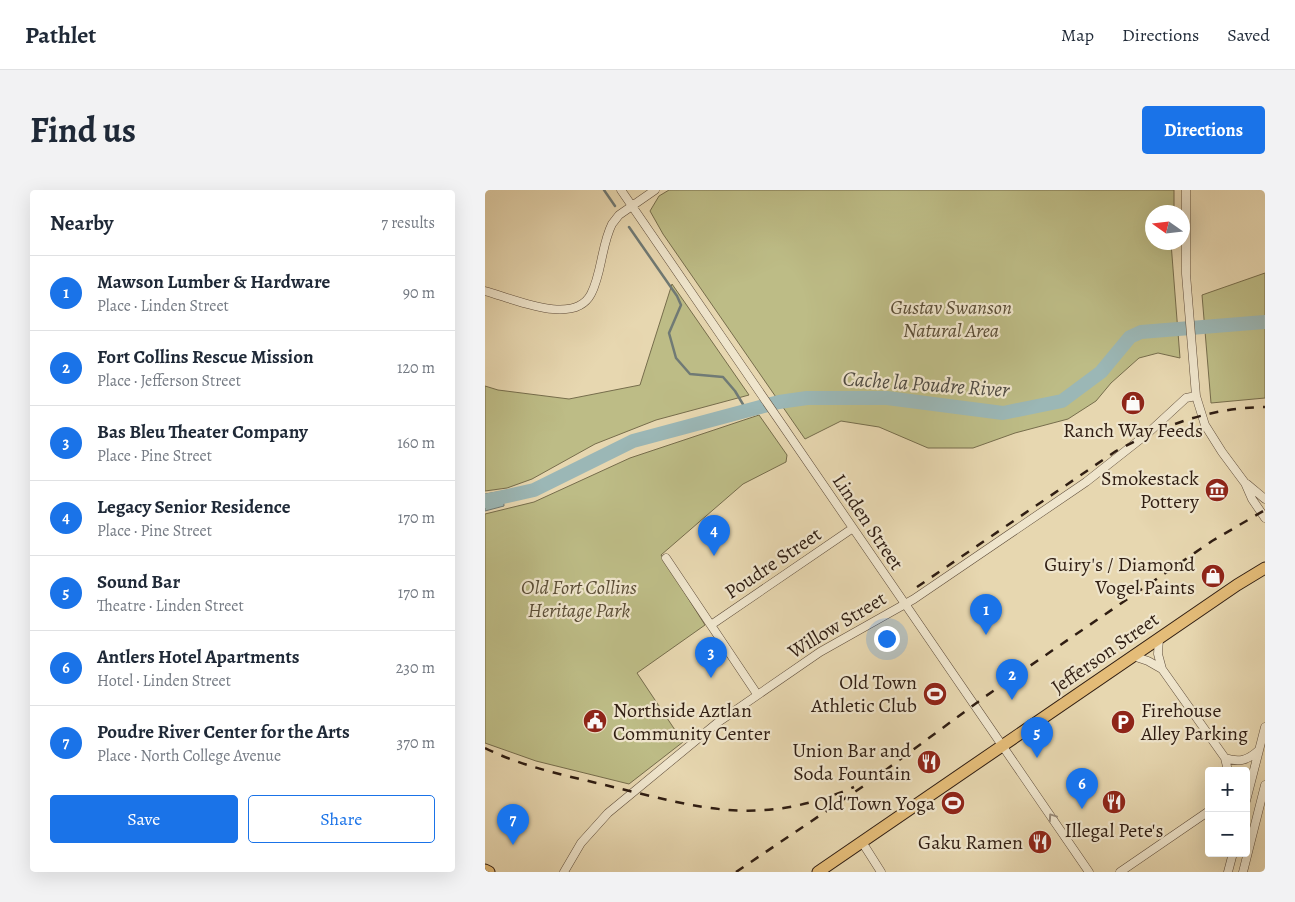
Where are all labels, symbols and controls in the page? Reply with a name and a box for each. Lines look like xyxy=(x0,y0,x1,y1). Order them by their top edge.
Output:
text: Pathlet xyxy=(25,19,96,51)
text: Map xyxy=(1061,23,1094,47)
text: Directions xyxy=(1122,23,1199,47)
text: Saved xyxy=(1227,23,1270,47)
text: Find us xyxy=(30,106,136,154)
button: Directions xyxy=(1142,106,1265,154)
north arrow xyxy=(1145,205,1190,250)
text: Nearby xyxy=(50,209,113,237)
text: 7 results xyxy=(381,212,435,234)
text: Mawson Lumber & Hardware xyxy=(97,269,330,295)
text: 1 xyxy=(63,282,69,304)
text: 90 m xyxy=(403,282,435,304)
park label: Gustav Swanson Natural Area xyxy=(890,294,1012,344)
text: Place · Linden Street xyxy=(97,295,229,317)
text: Fort Collins Rescue Mission xyxy=(97,344,314,370)
text: 2 xyxy=(62,357,70,379)
text: 120 m xyxy=(397,357,435,379)
water label: Cache la Poudre River xyxy=(842,364,1011,404)
text: Place · Jefferson Street xyxy=(97,370,241,392)
shop icon: Ranch Way Feeds xyxy=(1120,390,1146,416)
place label: Ranch Way Feeds xyxy=(1063,417,1203,444)
text: Bas Bleu Theater Company xyxy=(97,419,308,445)
text: 3 xyxy=(63,432,69,454)
text: 160 m xyxy=(397,432,435,454)
text: Place · Pine Street xyxy=(97,445,212,467)
place label: Smokestack Pottery xyxy=(1101,465,1200,515)
street label: Linden Street xyxy=(826,469,910,576)
museum icon: Smokestack Pottery xyxy=(1204,477,1230,503)
text: Legacy Senior Residence xyxy=(97,494,291,520)
text: 4 xyxy=(62,507,70,529)
text: 170 m xyxy=(398,507,435,529)
pin: 4 xyxy=(698,515,730,556)
text: Place · Pine Street xyxy=(97,520,212,542)
street label: Poudre Street xyxy=(719,520,827,605)
place label: Guiry's / Diamond Vogel Paints xyxy=(1044,551,1195,601)
shop icon: Guiry's / Diamond Vogel Paints xyxy=(1200,563,1226,589)
text: Sound Bar xyxy=(97,569,180,595)
park label: Old Fort Collins Heritage Park xyxy=(521,574,637,624)
text: 5 xyxy=(63,582,69,604)
text: 170 m xyxy=(398,582,435,604)
street label: Willow Street xyxy=(782,585,891,665)
pin: 1 xyxy=(970,594,1002,635)
text: Theatre · Linden Street xyxy=(97,595,244,617)
street label: Jefferson Street xyxy=(1046,606,1165,700)
your location xyxy=(874,626,900,652)
pin: 3 xyxy=(695,637,727,678)
text: Antlers Hotel Apartments xyxy=(97,644,299,670)
text: 6 xyxy=(62,657,70,679)
text: 230 m xyxy=(396,657,435,679)
pin: 2 xyxy=(996,659,1028,700)
place label: Old Town Athletic Club xyxy=(810,669,917,719)
text: Hotel · Linden Street xyxy=(97,670,231,692)
sports icon: Old Town Athletic Club xyxy=(922,681,948,707)
place label: Northside Aztlan Community Center xyxy=(613,697,771,747)
place label: Firehouse Alley Parking xyxy=(1140,697,1248,747)
public building icon: Northside Aztlan Community Center xyxy=(582,708,608,734)
parking icon: Firehouse Alley Parking xyxy=(1110,709,1136,735)
pin: 5 xyxy=(1021,717,1053,758)
text: Poudre River Center for the Arts xyxy=(97,719,350,745)
text: 7 xyxy=(63,732,69,754)
text: 370 m xyxy=(397,732,435,754)
place label: Union Bar and Soda Fountain xyxy=(792,737,911,787)
text: Place · North College Avenue xyxy=(97,745,281,767)
restaurant icon: Union Bar and Soda Fountain xyxy=(916,749,942,775)
map controls xyxy=(1205,767,1250,857)
button: + xyxy=(1205,767,1250,812)
pin: 6 xyxy=(1066,768,1098,809)
restaurant icon: Illegal Pete's xyxy=(1101,789,1127,815)
place label: Old Town Yoga xyxy=(814,790,936,817)
sports icon: Old Town Yoga xyxy=(940,790,966,816)
button: Save xyxy=(50,795,238,843)
button: Share xyxy=(248,795,435,843)
pin: 7 xyxy=(497,804,529,845)
button: − xyxy=(1205,812,1250,857)
one-way arrow xyxy=(1049,813,1058,823)
place label: Illegal Pete's xyxy=(1065,817,1163,844)
place label: Gaku Ramen xyxy=(918,829,1023,856)
restaurant icon: Gaku Ramen xyxy=(1027,829,1053,855)

